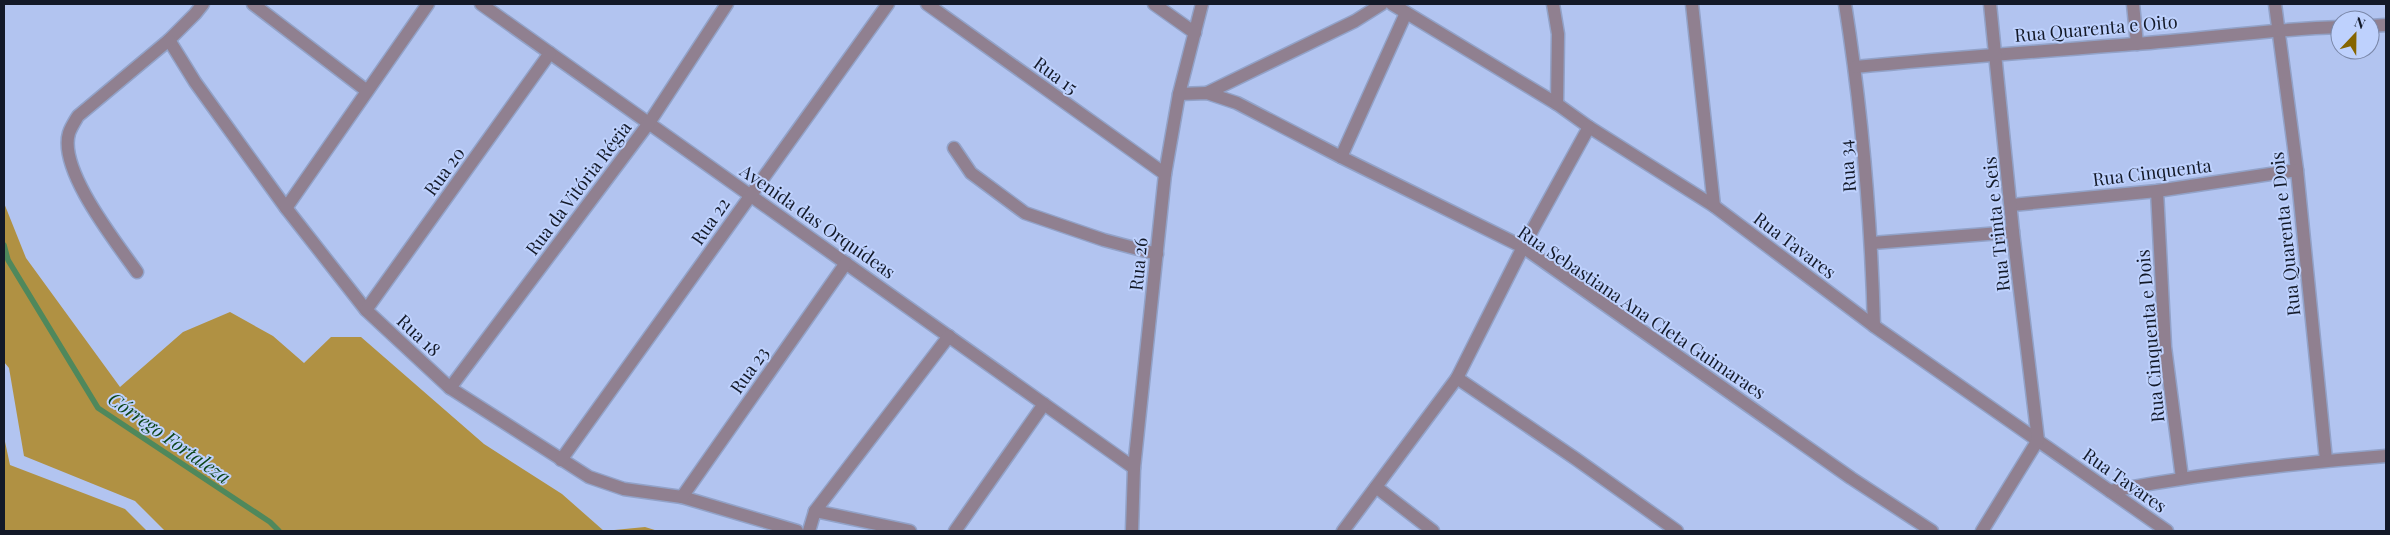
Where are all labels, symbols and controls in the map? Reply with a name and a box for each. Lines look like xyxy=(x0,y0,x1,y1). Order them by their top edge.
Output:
street label: Rua Quarenta e Oito xyxy=(2013,9,2179,47)
north arrow xyxy=(2330,10,2380,60)
text: N xyxy=(2352,12,2368,33)
street label: Rua 15 xyxy=(1029,51,1083,99)
street label: Rua da Vitória Régia xyxy=(520,116,636,260)
street label: Rua 34 xyxy=(1833,139,1861,193)
street label: Rua 20 xyxy=(418,142,470,200)
street label: Rua Quarenta e Dois xyxy=(2264,151,2306,317)
street label: Rua Cinquenta xyxy=(2091,153,2213,191)
street label: Rua Trinta e Seis xyxy=(1977,155,2015,293)
street label: Avenida das Orquídeas xyxy=(735,158,900,284)
street label: Rua 22 xyxy=(685,193,735,249)
street label: Rua Tavares xyxy=(1749,206,1841,284)
street label: Rua Sebastiana Ana Cleta Guimaraes xyxy=(1513,220,1771,404)
street label: Rua 26 xyxy=(1123,236,1153,292)
street label: Rua Cinquenta e Dois xyxy=(2130,248,2170,424)
street label: Rua 18 xyxy=(392,309,446,361)
street label: Rua 23 xyxy=(724,342,774,398)
water label: Córrego Fortaleza xyxy=(104,385,236,489)
street label: Rua Tavares xyxy=(2078,442,2172,518)

